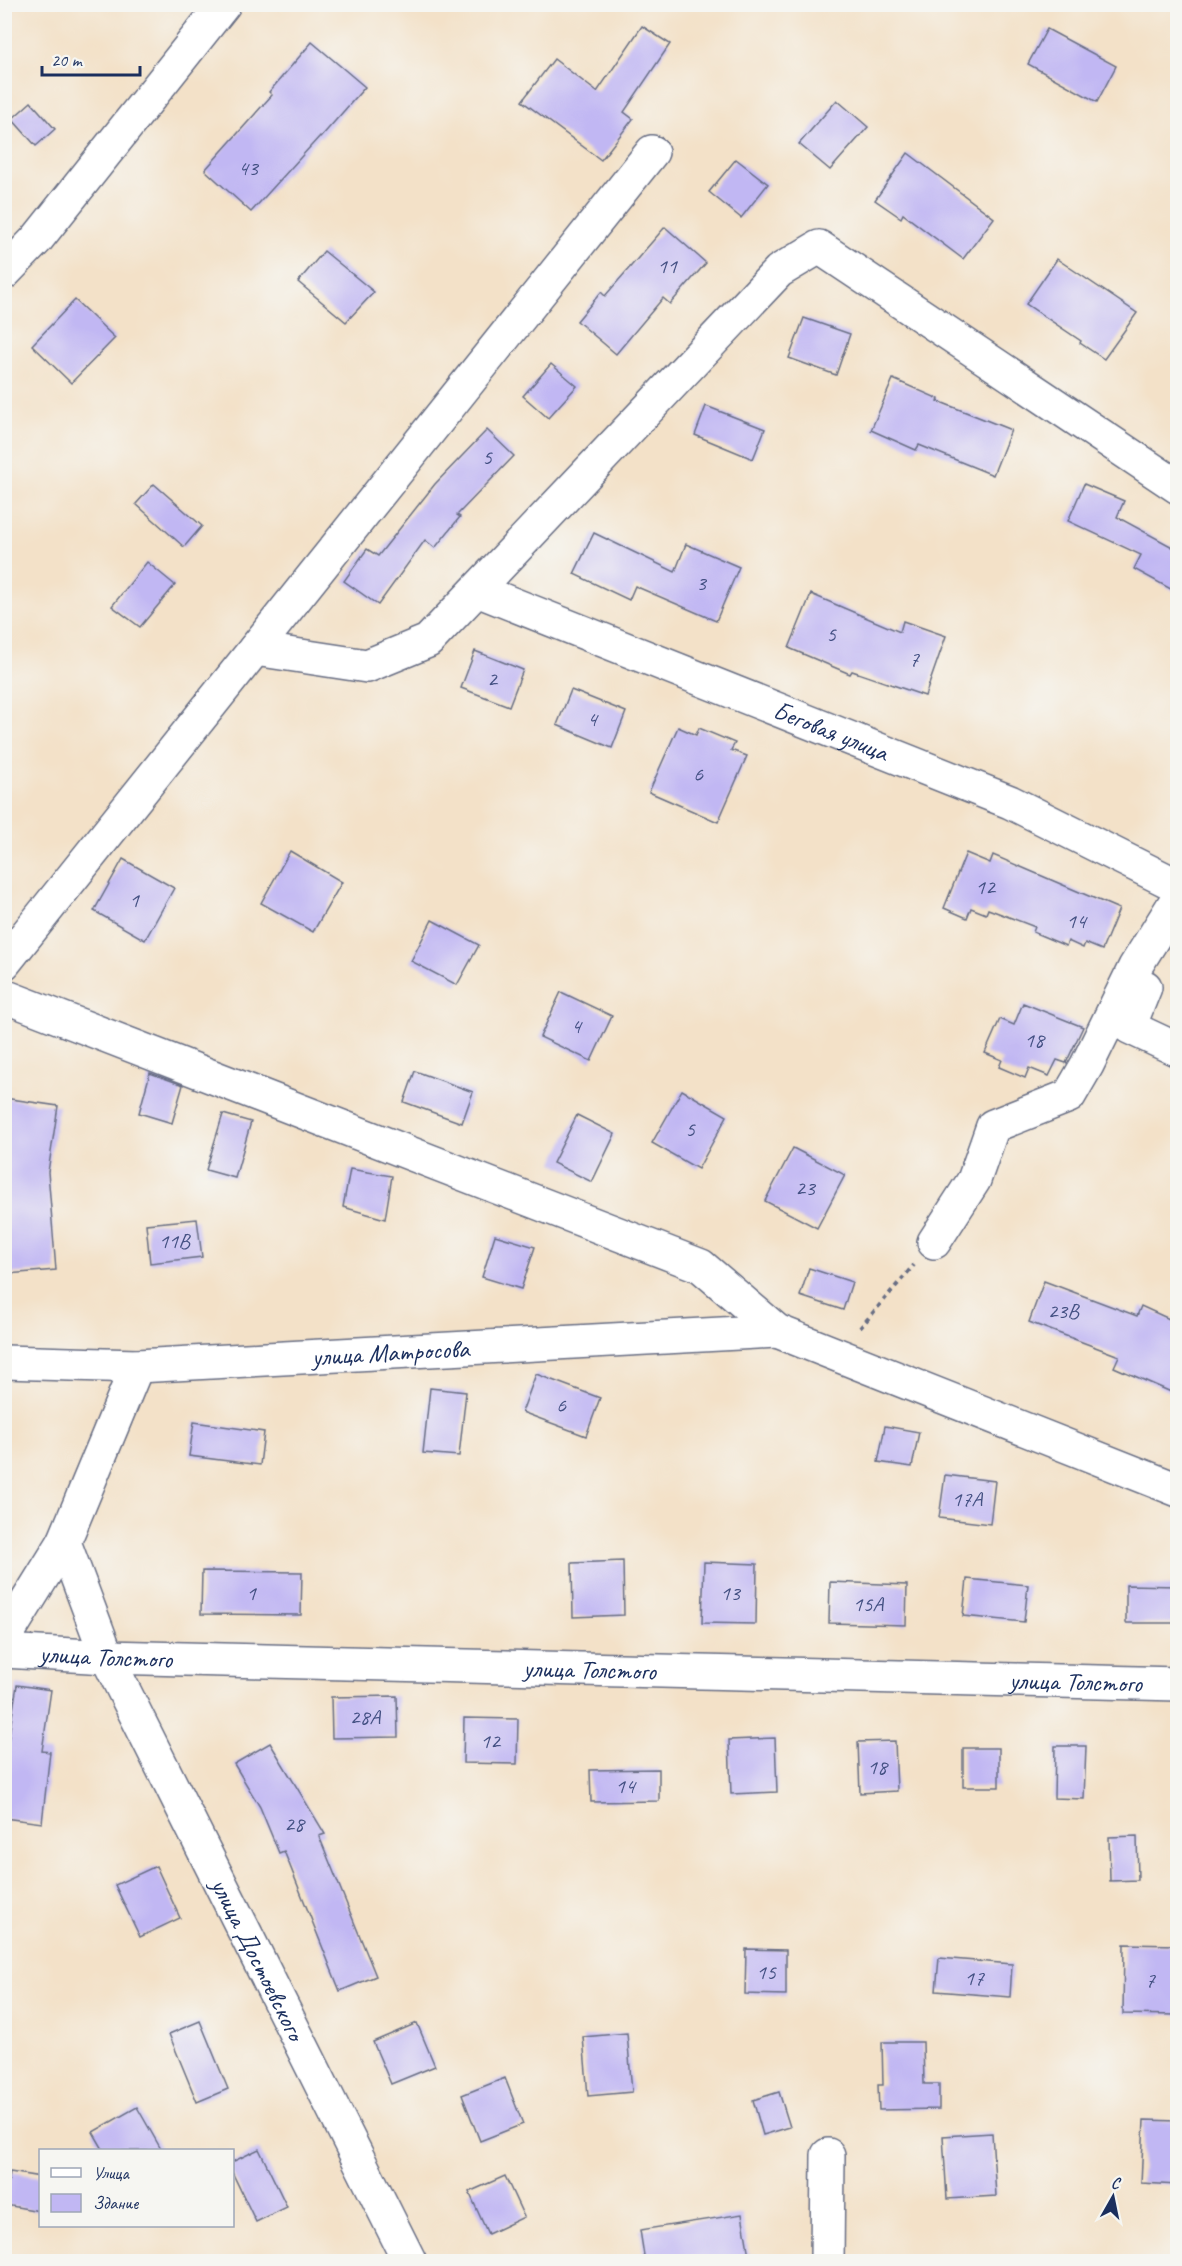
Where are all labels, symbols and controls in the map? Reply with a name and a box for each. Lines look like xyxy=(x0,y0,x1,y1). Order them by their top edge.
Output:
scale bar xyxy=(42,39,140,77)
text: 20 m xyxy=(51,49,84,71)
house number: 43 xyxy=(238,154,260,182)
house number: 11 xyxy=(657,252,678,280)
house number: 5 xyxy=(482,443,493,471)
house number: 3 xyxy=(696,569,708,597)
house number: 5 xyxy=(826,620,837,648)
house number: 7 xyxy=(909,645,920,673)
house number: 2 xyxy=(487,665,499,693)
street label: Беговая улица xyxy=(769,693,895,769)
house number: 4 xyxy=(587,705,599,733)
house number: 6 xyxy=(693,760,704,788)
house number: 12 xyxy=(975,873,997,901)
house number: 1 xyxy=(129,886,140,914)
house number: 14 xyxy=(1066,907,1088,935)
house number: 4 xyxy=(571,1012,583,1040)
house number: 18 xyxy=(1024,1026,1046,1054)
house number: 5 xyxy=(685,1115,696,1143)
house number: 23 xyxy=(795,1174,817,1202)
house number: 11В xyxy=(158,1227,191,1255)
house number: 23В xyxy=(1047,1297,1080,1325)
street label: улица Матросова xyxy=(309,1331,472,1373)
house number: 6 xyxy=(556,1391,567,1419)
house number: 17А xyxy=(952,1485,983,1513)
house number: 1 xyxy=(246,1579,257,1607)
house number: 13 xyxy=(720,1579,742,1607)
house number: 15А xyxy=(853,1590,884,1618)
street label: улица Толстого xyxy=(37,1636,174,1675)
street label: улица Толстого xyxy=(521,1651,658,1687)
street label: улица Толстого xyxy=(1007,1663,1144,1700)
house number: 28А xyxy=(350,1703,381,1731)
house number: 12 xyxy=(480,1727,502,1755)
house number: 18 xyxy=(867,1753,889,1781)
house number: 14 xyxy=(615,1772,637,1800)
house number: 28 xyxy=(284,1810,306,1838)
street label: улица Достоевского xyxy=(203,1870,314,2048)
house number: 15 xyxy=(756,1958,777,1986)
house number: 17 xyxy=(964,1964,985,1992)
house number: 7 xyxy=(1145,1966,1156,1994)
legend xyxy=(39,2149,234,2227)
text: Улица xyxy=(93,2162,130,2184)
north arrow xyxy=(1083,2167,1143,2227)
text: С xyxy=(1110,2173,1123,2194)
text: Здание xyxy=(93,2192,139,2214)

